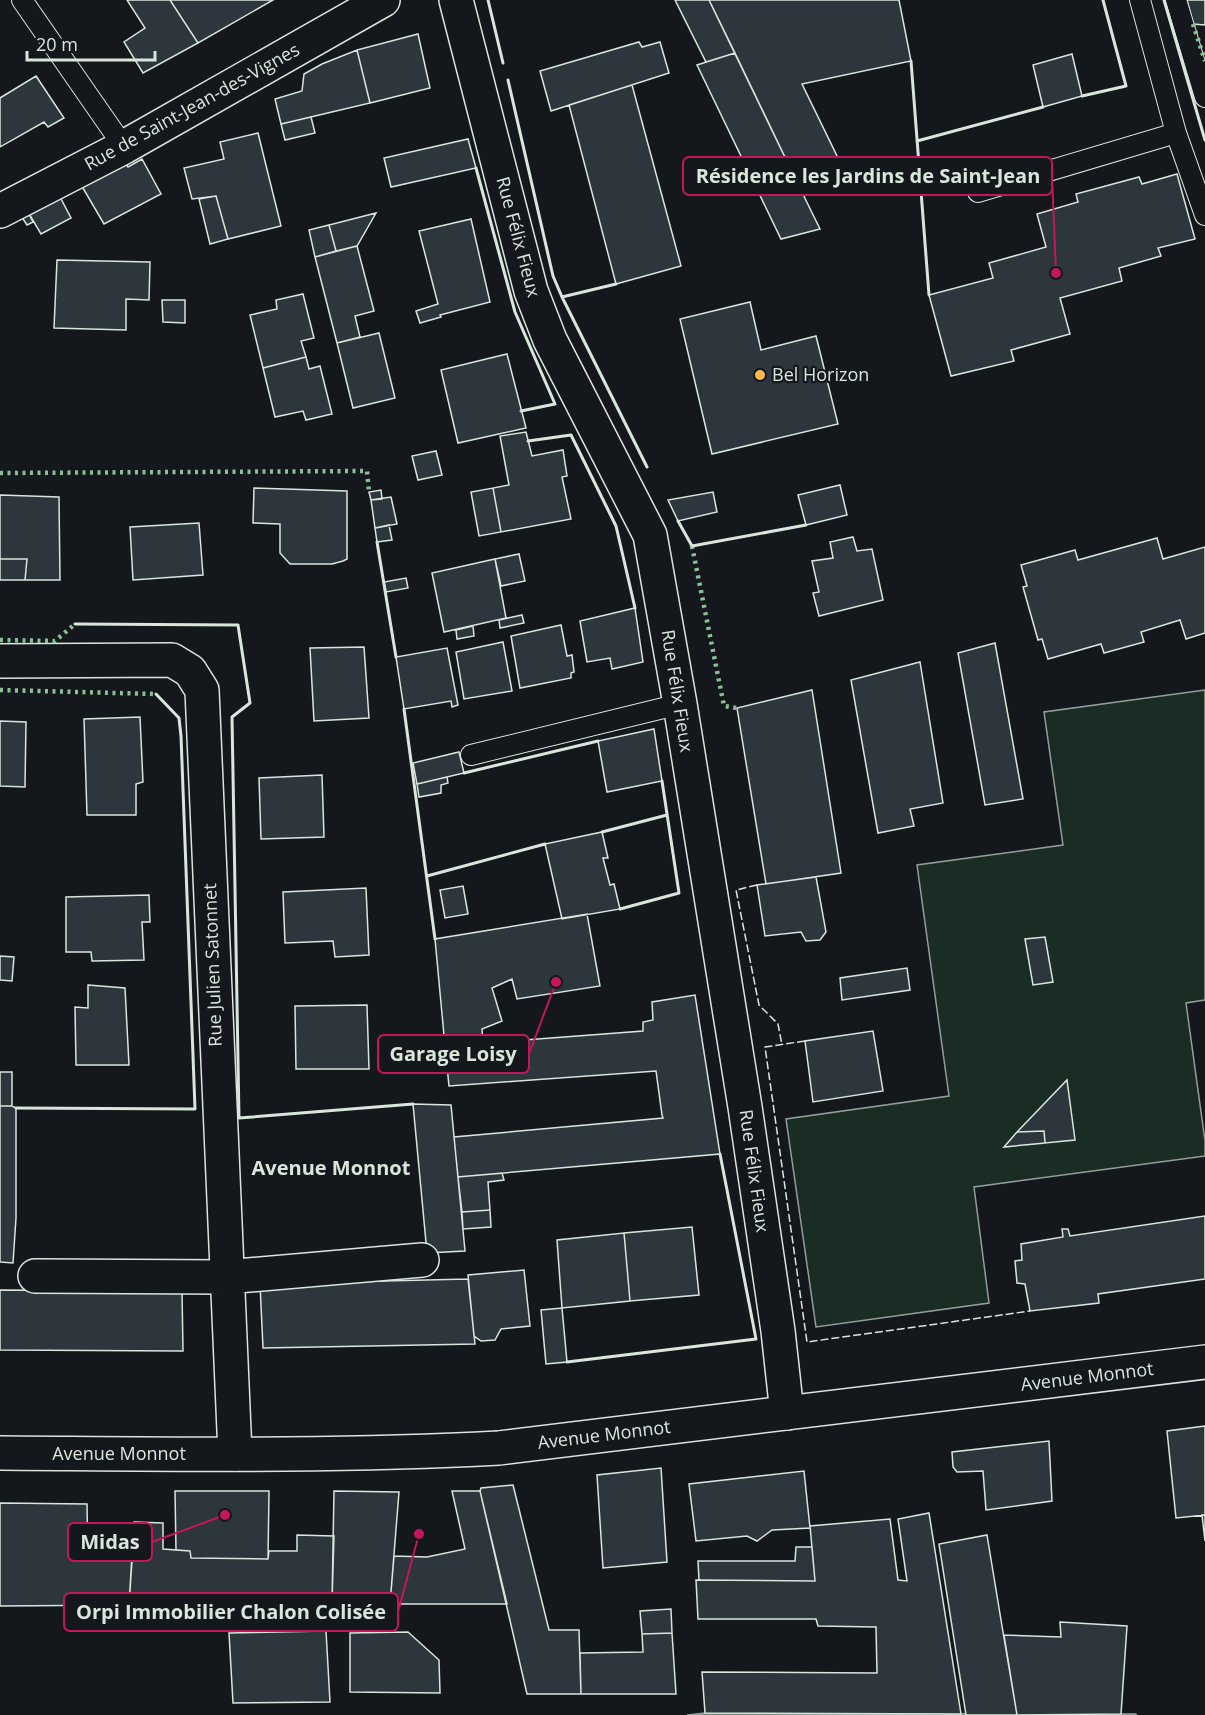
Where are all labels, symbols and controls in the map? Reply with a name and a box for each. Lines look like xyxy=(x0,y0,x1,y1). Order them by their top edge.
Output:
scale bar xyxy=(27,24,154,62)
text: 20 m xyxy=(36,32,78,56)
street label: Rue de Saint-Jean-des-Vignes xyxy=(80,37,303,175)
callout: Résidence les Jardins de Saint-Jean xyxy=(683,157,1052,195)
text: Résidence les Jardins de Saint-Jean xyxy=(696,162,1040,189)
street label: Rue Félix Fieux xyxy=(491,174,547,300)
place label: Bel Horizon xyxy=(772,362,869,386)
marker: Bel Horizon xyxy=(753,368,767,382)
street label: Rue Félix Fieux xyxy=(656,628,700,754)
street label: Rue Julien Satonnet xyxy=(197,883,227,1047)
callout: Garage Loisy xyxy=(378,1035,529,1073)
text: Garage Loisy xyxy=(389,1040,517,1067)
street label: Rue Félix Fieux xyxy=(734,1108,776,1234)
district label: Avenue Monnot xyxy=(252,1154,411,1181)
street label: Avenue Monnot xyxy=(1019,1356,1155,1396)
street label: Avenue Monnot xyxy=(536,1414,672,1454)
street label: Avenue Monnot xyxy=(52,1441,186,1465)
callout: Midas xyxy=(68,1523,152,1561)
text: Midas xyxy=(80,1528,140,1555)
callout: Orpi Immobilier Chalon Colisée xyxy=(64,1593,398,1631)
text: Orpi Immobilier Chalon Colisée xyxy=(76,1598,386,1625)

